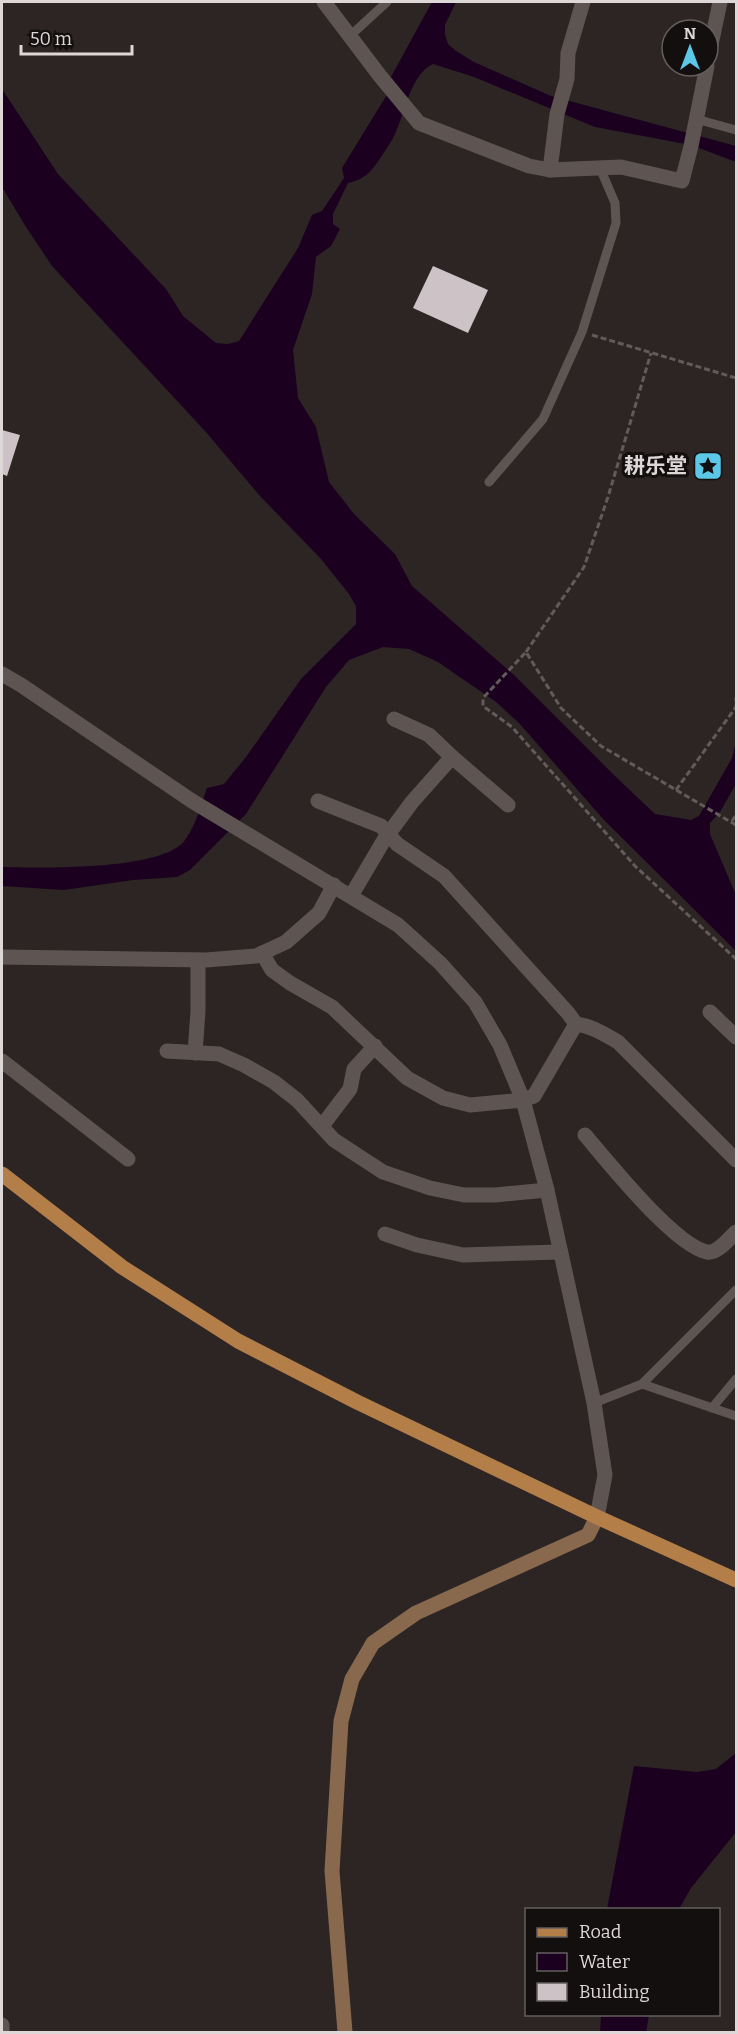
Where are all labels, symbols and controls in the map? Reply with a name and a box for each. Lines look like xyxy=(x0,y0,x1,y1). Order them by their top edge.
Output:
scale bar xyxy=(21,18,132,56)
north arrow xyxy=(660,18,720,78)
text: N xyxy=(684,24,696,43)
text: 50 m xyxy=(30,28,72,50)
place icon: 耕乐堂 xyxy=(692,450,724,482)
place label: 耕乐堂 xyxy=(624,453,687,479)
legend xyxy=(525,1908,720,2016)
text: Road xyxy=(579,1921,622,1943)
text: Water xyxy=(579,1951,630,1973)
text: Building xyxy=(579,1981,650,2003)

